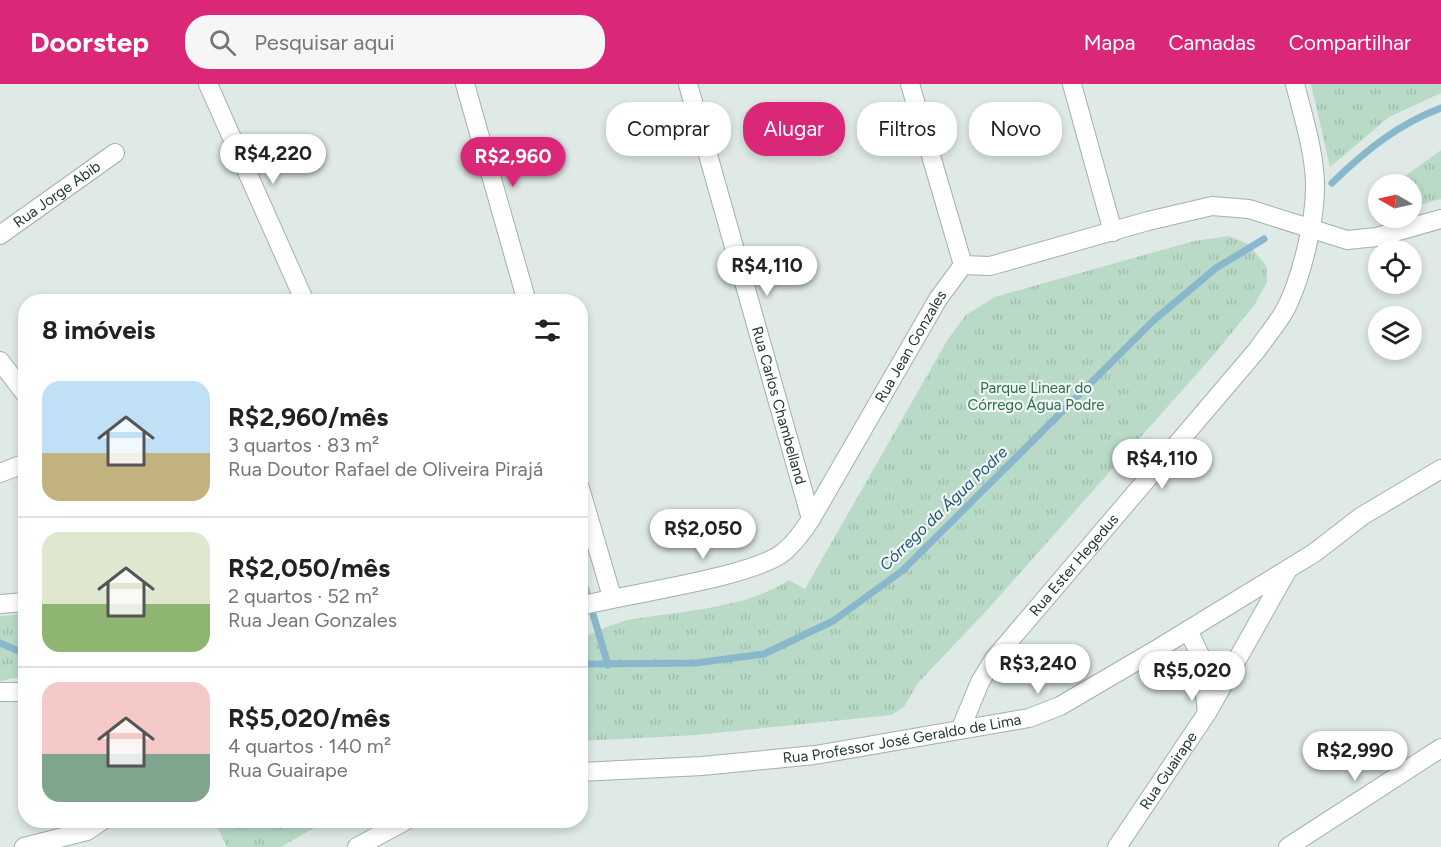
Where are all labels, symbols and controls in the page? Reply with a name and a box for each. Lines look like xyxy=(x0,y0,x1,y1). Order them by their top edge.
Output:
search box xyxy=(185,15,605,69)
text: Doorstep xyxy=(30,25,149,59)
icon: search xyxy=(206,26,239,59)
text: Pesquisar aqui xyxy=(254,29,395,56)
text: Mapa xyxy=(1084,30,1135,55)
text: Camadas xyxy=(1168,30,1256,55)
text: Compartilhar xyxy=(1289,30,1411,55)
chip: Comprar xyxy=(606,102,731,156)
chip: Alugar xyxy=(743,102,845,156)
chip: Filtros xyxy=(857,102,957,156)
chip: Novo xyxy=(969,102,1062,156)
pin: R$4,220 xyxy=(218,134,328,185)
pin: R$2,960 xyxy=(458,137,568,188)
text: R$4,220 xyxy=(234,141,312,165)
text: R$2,960 xyxy=(475,144,551,168)
street label: Rua Jorge Abib xyxy=(10,157,104,231)
north arrow xyxy=(1368,174,1422,228)
map controls xyxy=(1368,174,1422,360)
button: locate xyxy=(1368,240,1422,294)
pin: R$4,110 xyxy=(712,246,822,297)
text: R$4,110 xyxy=(731,253,803,277)
street label: Rua Jean Gonzales xyxy=(871,287,950,406)
button: layers xyxy=(1368,306,1422,360)
text: 8 imóveis xyxy=(42,314,156,346)
icon: filters xyxy=(531,314,564,347)
street label: Rua Carlos Chambelland xyxy=(748,324,810,487)
park label: Parque Linear do Córrego Água Podre xyxy=(967,379,1105,414)
text: R$2,960/mês xyxy=(228,401,388,433)
icon: home xyxy=(90,405,162,477)
text: 3 quartos · 83 m² xyxy=(228,433,379,457)
pin: R$4,110 xyxy=(1107,439,1217,490)
water label: Córrego da Água Podre xyxy=(875,442,1011,574)
text: R$4,110 xyxy=(1126,446,1198,470)
text: Rua Doutor Rafael de Oliveira Pirajá xyxy=(228,457,543,481)
pin: R$2,050 xyxy=(648,509,758,560)
street label: Rua Ester Hegedus xyxy=(1025,510,1122,620)
text: R$2,050 xyxy=(664,516,742,540)
text: R$2,050/mês xyxy=(228,552,390,584)
icon: home xyxy=(90,556,162,628)
text: 2 quartos · 52 m² xyxy=(228,584,379,608)
text: Rua Jean Gonzales xyxy=(228,608,397,632)
pin: R$3,240 xyxy=(983,644,1093,695)
text: R$3,240 xyxy=(999,651,1077,675)
pin: R$5,020 xyxy=(1137,651,1247,702)
text: R$5,020 xyxy=(1153,658,1231,682)
text: R$5,020/mês xyxy=(228,702,390,734)
icon: home xyxy=(90,706,162,778)
street label: Rua Professor José Geraldo de Lima xyxy=(782,711,1023,767)
street label: Rua Guairape xyxy=(1136,728,1201,813)
pin: R$2,990 xyxy=(1300,731,1410,782)
text: 4 quartos · 140 m² xyxy=(228,734,391,758)
text: R$2,990 xyxy=(1317,738,1393,762)
text: Rua Guairape xyxy=(228,758,348,782)

